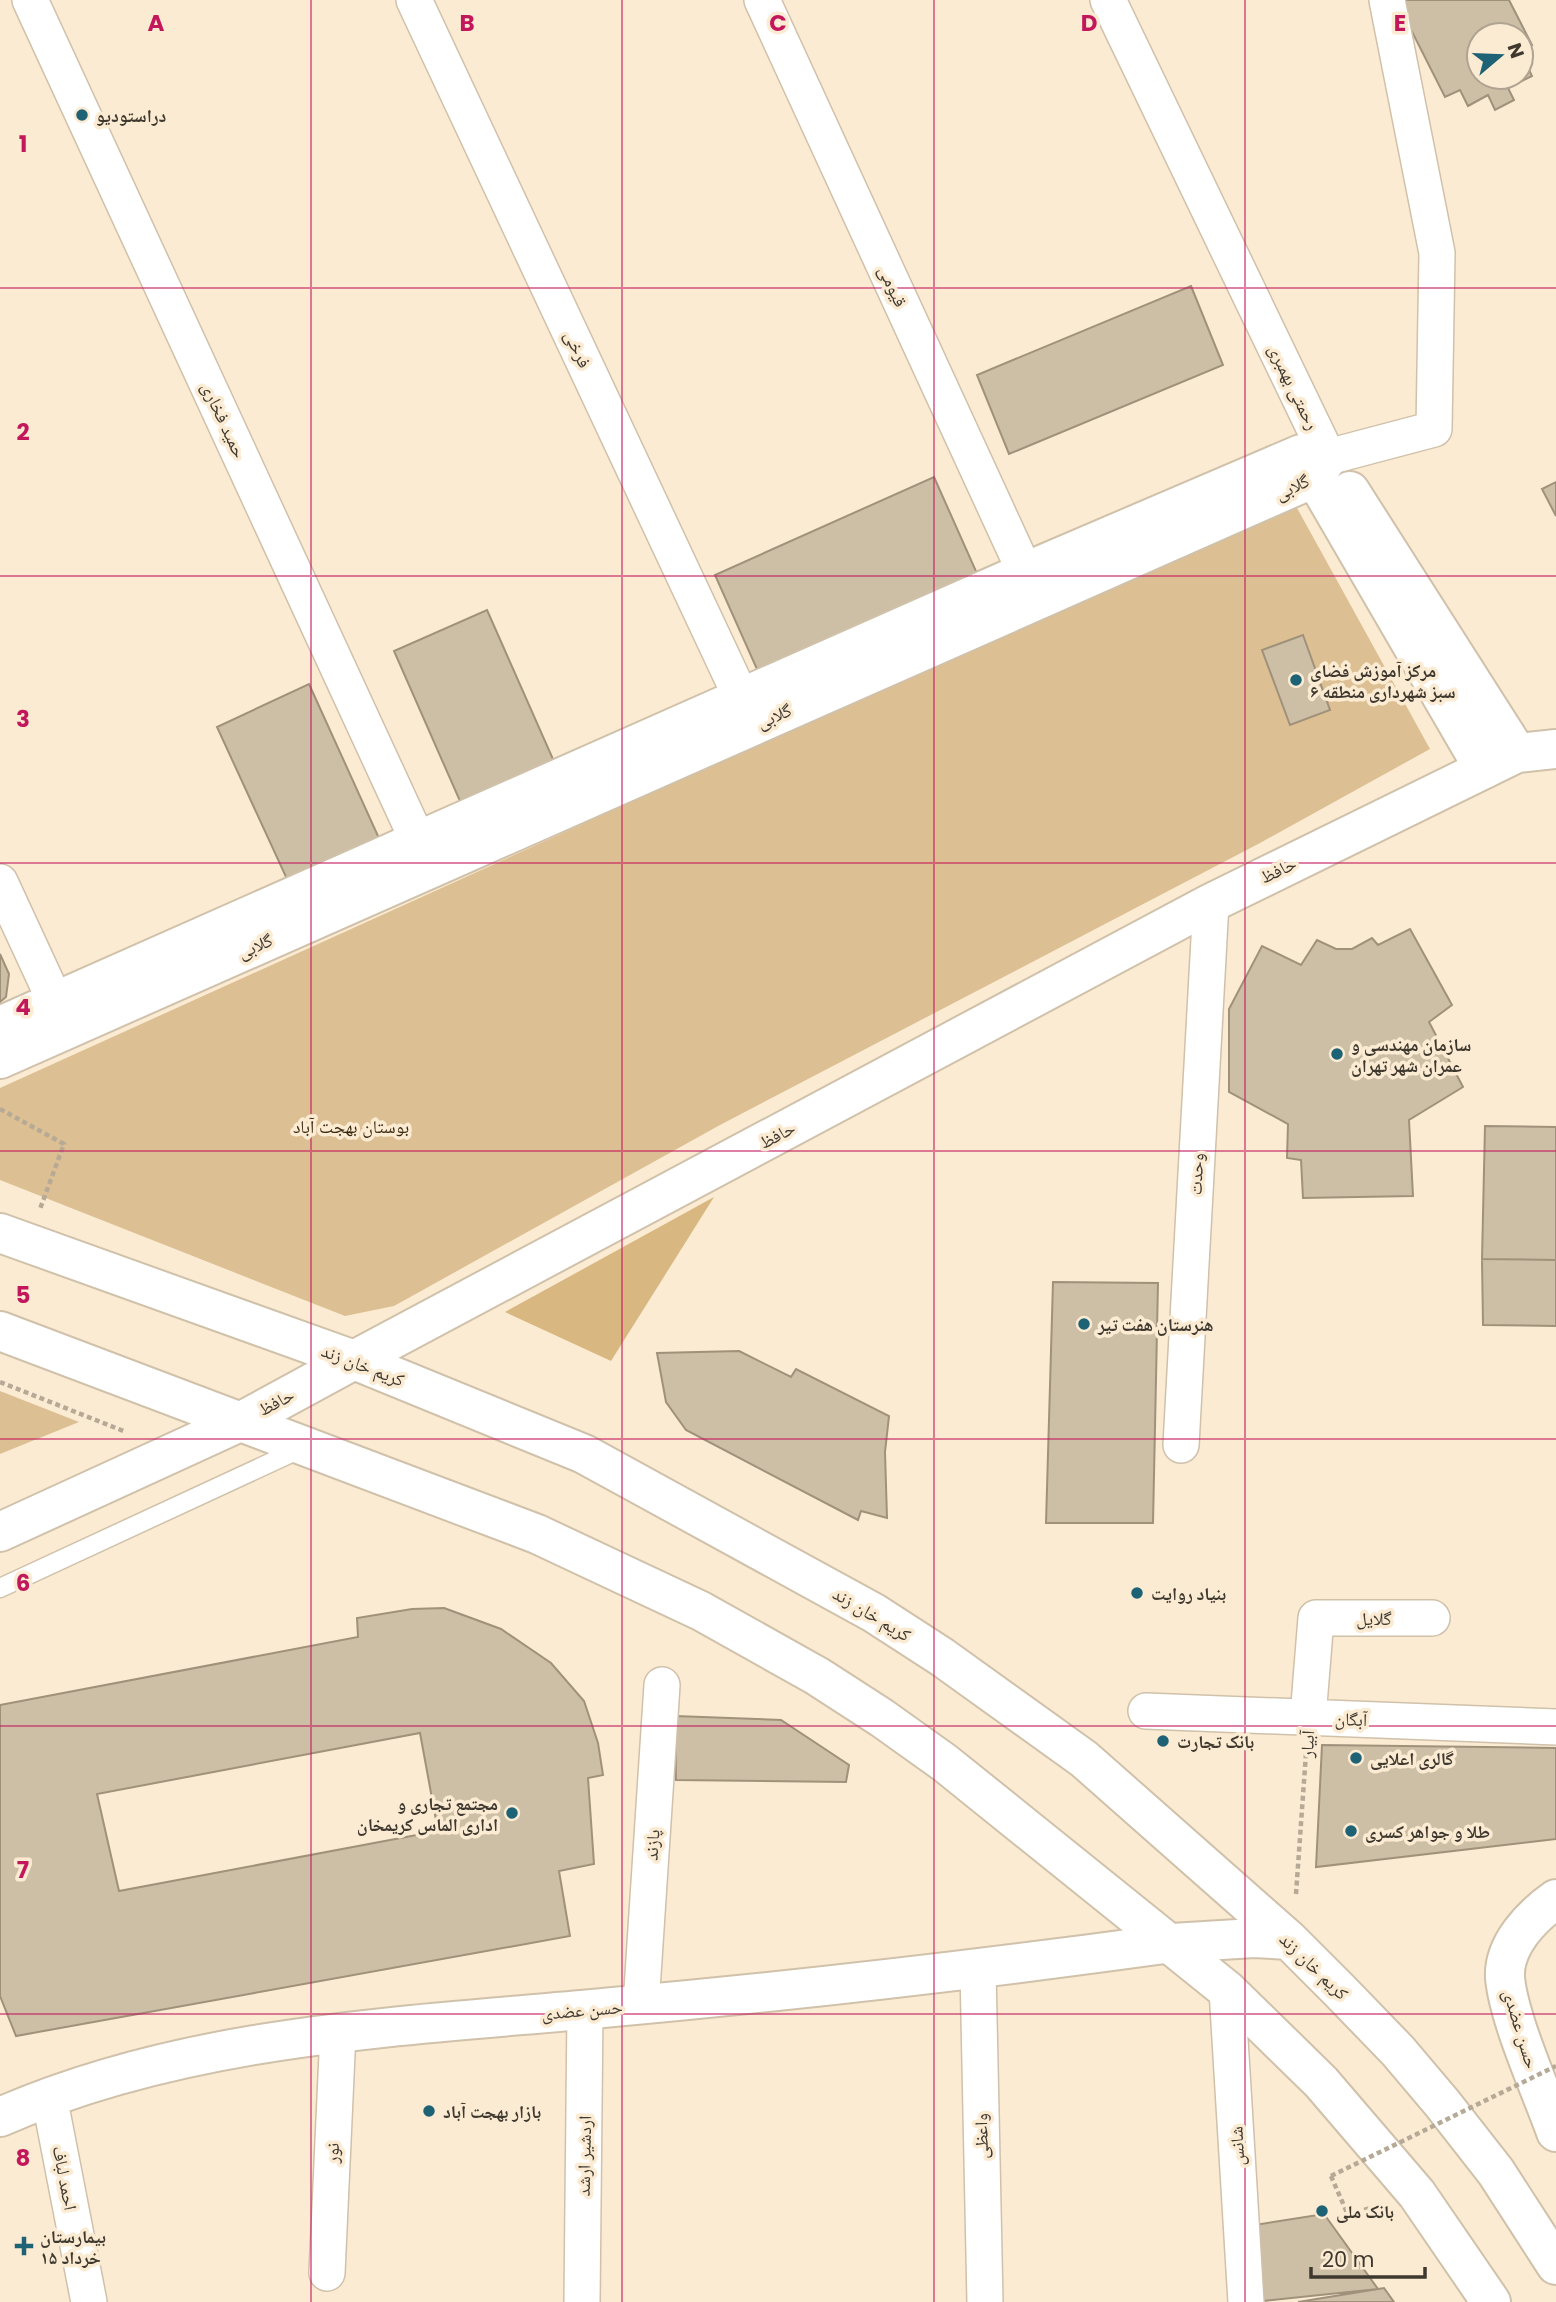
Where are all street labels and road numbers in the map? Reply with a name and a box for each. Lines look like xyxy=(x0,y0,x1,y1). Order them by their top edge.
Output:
street label: قیومی xyxy=(873,261,913,311)
street label: فرخی xyxy=(559,326,597,372)
street label: رحمتی بهمبری xyxy=(1263,340,1326,434)
street label: حمید فخاری xyxy=(196,378,252,462)
street label: گلابی xyxy=(1270,468,1314,506)
street label: گلابی xyxy=(753,697,796,735)
street label: حافظ xyxy=(1256,851,1300,889)
street label: گلابی xyxy=(234,927,277,965)
street label: حافظ xyxy=(755,1115,799,1155)
street label: وحدت xyxy=(1182,1152,1210,1196)
street label: کریم خان زند xyxy=(318,1338,409,1392)
street label: حافظ xyxy=(254,1382,298,1422)
street label: کریم خان زند xyxy=(828,1581,916,1647)
street label: گلایل xyxy=(1356,1606,1392,1631)
street label: آبگان xyxy=(1334,1706,1368,1732)
street label: آبیار xyxy=(1294,1729,1320,1759)
street label: پازند xyxy=(638,1829,666,1861)
street label: کریم خان زند xyxy=(1274,1927,1354,2006)
street label: حسن عضدی xyxy=(1497,1986,1545,2072)
street label: حسن عضدی xyxy=(540,1994,624,2026)
street label: واعظی xyxy=(968,2113,994,2159)
street label: اردشیر ارشد xyxy=(571,2115,597,2197)
street label: شانس xyxy=(1223,2126,1251,2166)
street label: نور xyxy=(319,2142,345,2165)
street label: احمد لباف xyxy=(46,2144,84,2212)

